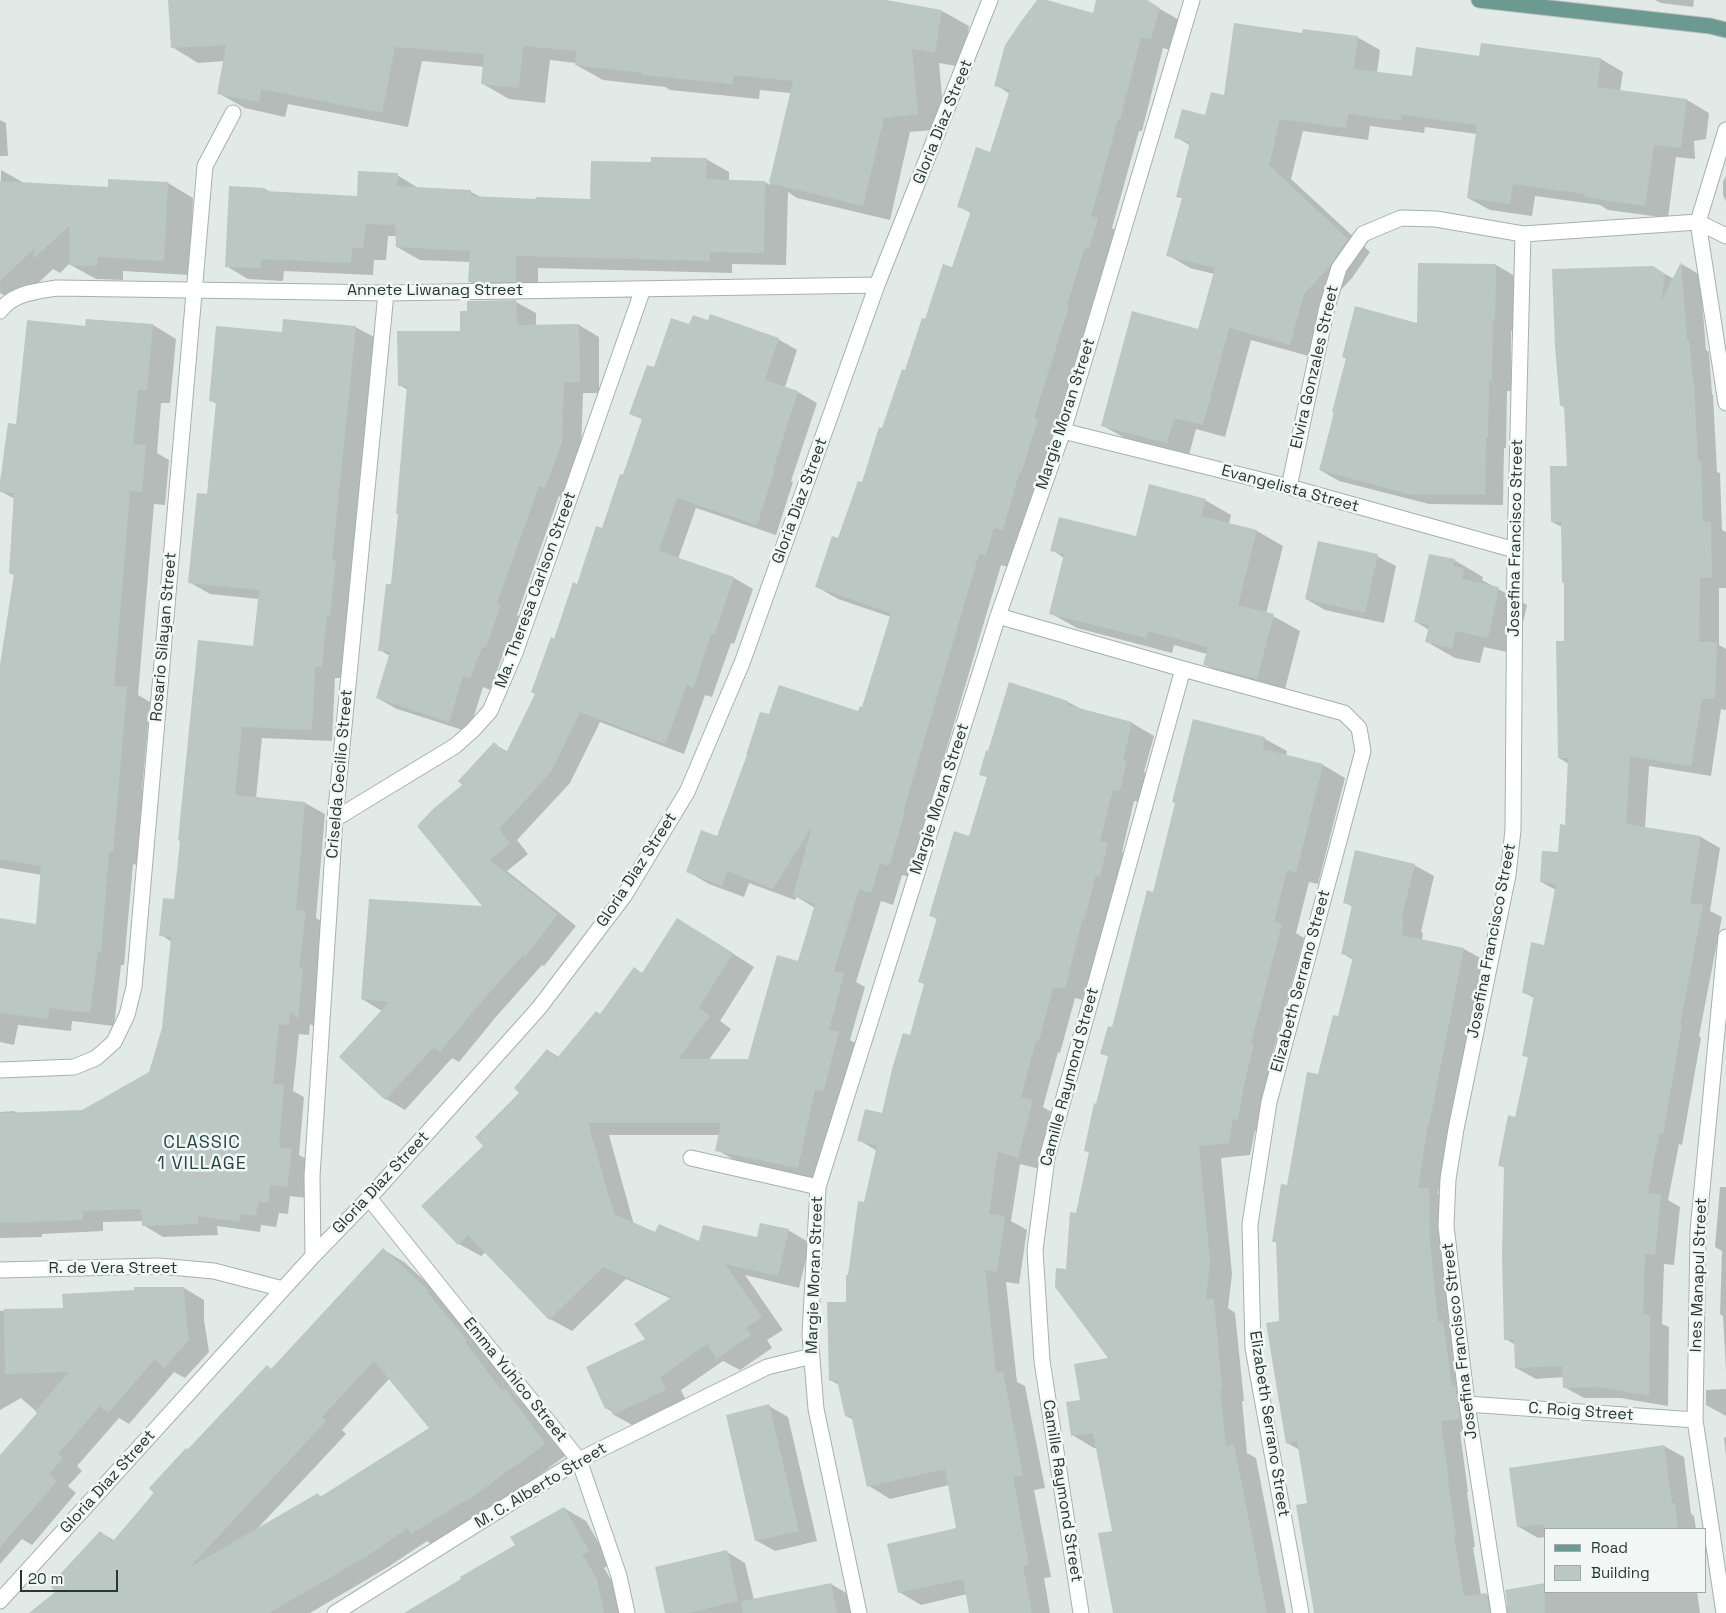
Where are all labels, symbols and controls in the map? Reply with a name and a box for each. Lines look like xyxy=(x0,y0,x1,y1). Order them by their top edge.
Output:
street label: Gloria Diaz Street xyxy=(909,57,977,187)
street label: Annete Liwanag Street xyxy=(347,281,523,301)
street label: Elvira Gonzales Street xyxy=(1287,283,1343,451)
street label: Margie Moran Street xyxy=(1032,336,1100,492)
street label: Gloria Diaz Street xyxy=(768,435,832,567)
street label: Josefina Francisco Street xyxy=(1505,439,1527,637)
street label: Evangelista Street xyxy=(1219,461,1361,517)
street label: Ma. Theresa Carlson Street xyxy=(492,489,580,691)
street label: Rosario Silayan Street xyxy=(147,552,181,722)
street label: Criselda Cecilio Street xyxy=(323,689,357,859)
street label: Margie Moran Street xyxy=(906,721,974,877)
street label: Gloria Diaz Street xyxy=(593,809,681,931)
street label: Josefina Francisco Street xyxy=(1464,842,1520,1040)
street label: Elizabeth Serrano Street xyxy=(1267,888,1335,1074)
street label: Camille Raymond Street xyxy=(1037,986,1103,1168)
street label: Gloria Diaz Street xyxy=(329,1128,433,1238)
district label: CLASSIC 1 VILLAGE xyxy=(156,1132,248,1174)
street label: Margie Moran Street xyxy=(803,1196,827,1354)
street label: Ines Manapul Street xyxy=(1687,1197,1711,1353)
street label: Josefina Francisco Street xyxy=(1438,1242,1482,1440)
street label: R. de Vera Street xyxy=(49,1259,177,1279)
street label: Emma Yuhico Street xyxy=(459,1314,571,1446)
street label: Elizabeth Serrano Street xyxy=(1245,1330,1293,1518)
street label: Camille Raymond Street xyxy=(1038,1399,1086,1583)
street label: C. Roig Street xyxy=(1528,1399,1634,1425)
street label: Gloria Diaz Street xyxy=(56,1426,160,1538)
street label: M. C. Alberto Street xyxy=(472,1439,610,1533)
legend xyxy=(1544,1528,1706,1593)
text: Road xyxy=(1591,1538,1628,1557)
scale bar xyxy=(22,1560,120,1592)
text: Building xyxy=(1591,1563,1650,1582)
text: 20 m xyxy=(28,1569,63,1588)

